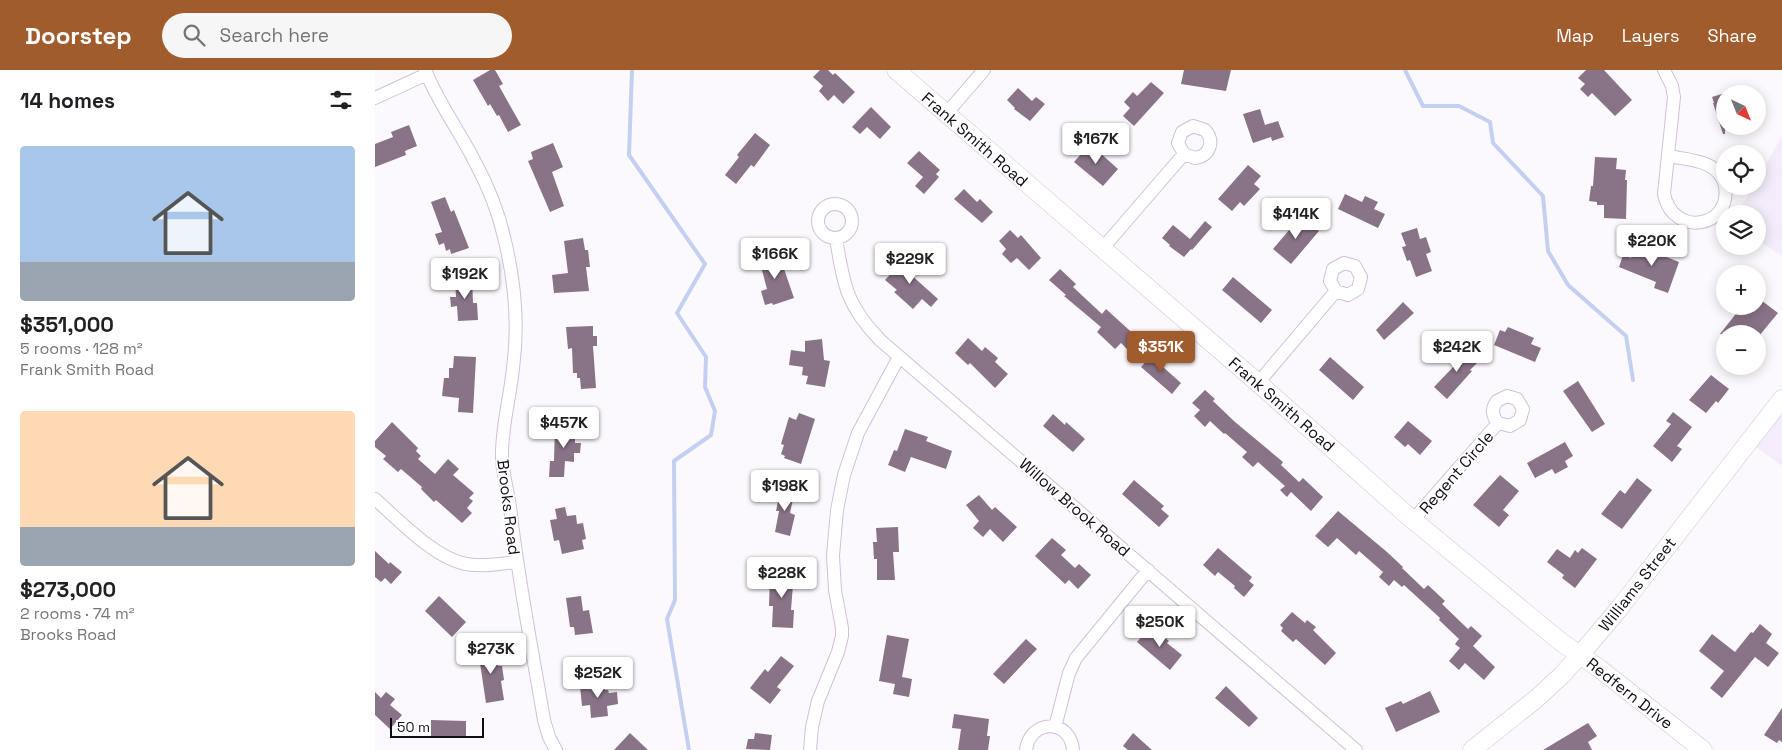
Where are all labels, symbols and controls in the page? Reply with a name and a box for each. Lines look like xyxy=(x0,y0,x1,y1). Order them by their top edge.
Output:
search box xyxy=(162,13,512,58)
text: Doorstep xyxy=(25,20,132,51)
icon: search xyxy=(180,21,208,49)
text: Search here xyxy=(220,23,329,48)
text: Map xyxy=(1556,24,1594,47)
text: Layers xyxy=(1622,24,1679,47)
text: Share xyxy=(1707,24,1757,47)
north arrow xyxy=(1716,85,1766,135)
map controls xyxy=(1716,85,1766,375)
icon: filters xyxy=(327,86,355,114)
text: 14 homes xyxy=(20,87,115,114)
street label: Frank Smith Road xyxy=(917,87,1032,191)
pin: $167K xyxy=(1061,122,1131,165)
text: $167K xyxy=(1073,128,1119,149)
button: locate xyxy=(1716,145,1766,195)
icon: home xyxy=(143,178,233,268)
pin: $414K xyxy=(1261,198,1331,240)
text: $414K xyxy=(1273,203,1319,224)
button: layers xyxy=(1716,205,1766,255)
pin: $220K xyxy=(1617,224,1687,267)
text: $220K xyxy=(1627,230,1677,251)
pin: $166K xyxy=(740,238,810,280)
pin: $229K xyxy=(875,242,945,285)
text: $166K xyxy=(752,243,798,264)
text: $229K xyxy=(886,248,934,269)
pin: $192K xyxy=(430,258,500,300)
text: $192K xyxy=(442,263,488,284)
button: + xyxy=(1716,265,1766,315)
text: $351,000 xyxy=(20,311,114,338)
button: − xyxy=(1716,325,1766,375)
pin: $351K xyxy=(1126,330,1196,373)
pin: $242K xyxy=(1422,330,1492,373)
text: $351K xyxy=(1138,336,1184,357)
text: $242K xyxy=(1433,336,1481,357)
text: 5 rooms · 128 m² xyxy=(20,338,143,359)
street label: Frank Smith Road xyxy=(1224,352,1339,456)
text: Frank Smith Road xyxy=(20,359,154,380)
pin: $457K xyxy=(529,406,599,449)
text: $457K xyxy=(540,412,588,433)
street label: Regent Circle xyxy=(1415,426,1498,518)
icon: home xyxy=(143,443,233,533)
street label: Willow Brook Road xyxy=(1015,453,1135,561)
street label: Brooks Road xyxy=(492,458,525,556)
pin: $198K xyxy=(750,470,820,512)
text: $198K xyxy=(762,475,808,496)
street label: Williams Street xyxy=(1594,533,1681,636)
pin: $228K xyxy=(747,556,817,599)
text: $228K xyxy=(758,562,806,583)
text: $273,000 xyxy=(20,576,116,603)
text: 2 rooms · 74 m² xyxy=(20,603,135,624)
pin: $250K xyxy=(1125,606,1195,648)
text: $250K xyxy=(1135,611,1185,632)
text: Brooks Road xyxy=(20,624,116,645)
pin: $273K xyxy=(456,632,526,675)
text: $273K xyxy=(467,638,515,659)
street label: Redfern Drive xyxy=(1582,653,1677,734)
pin: $252K xyxy=(563,656,633,699)
text: $252K xyxy=(574,662,622,683)
scale bar xyxy=(390,715,484,738)
text: 50 m xyxy=(397,718,430,736)

